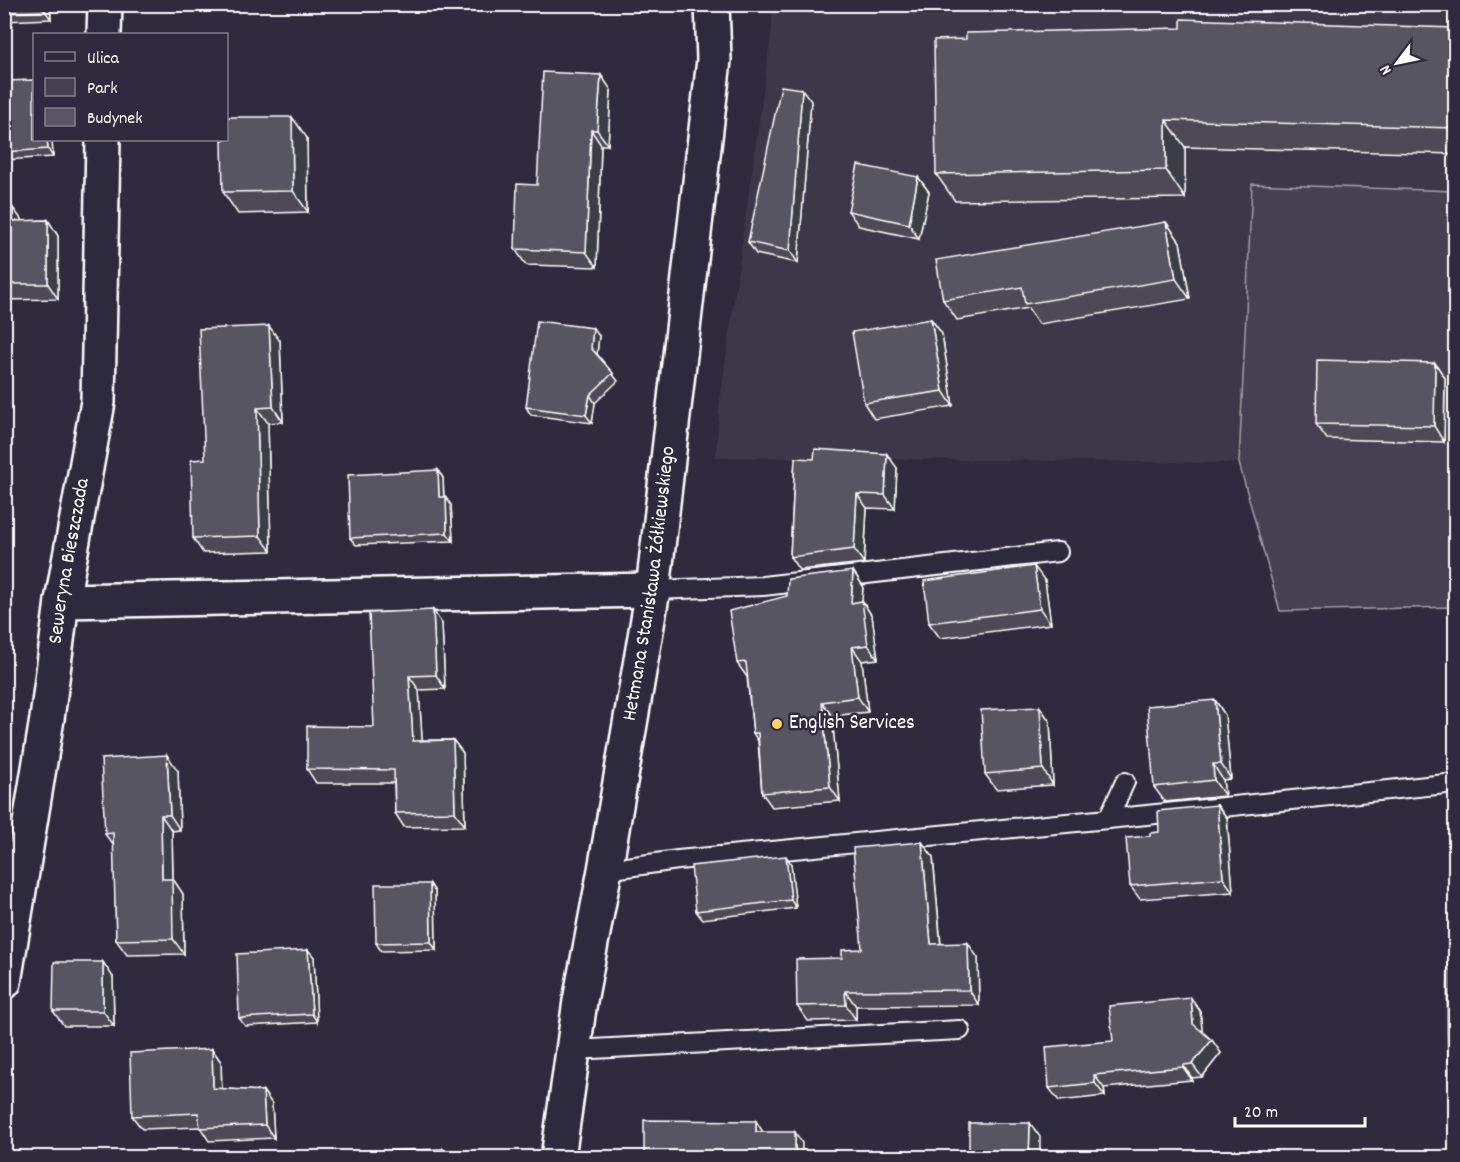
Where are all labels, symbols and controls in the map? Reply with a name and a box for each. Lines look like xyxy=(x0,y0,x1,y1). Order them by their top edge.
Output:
legend xyxy=(33,33,228,141)
north arrow xyxy=(1367,33,1427,93)
text: Ulica xyxy=(87,47,119,72)
text: N xyxy=(1375,60,1398,79)
text: Park xyxy=(87,77,118,102)
text: Budynek xyxy=(87,107,143,132)
street label: Hetmana Stanisława Żółkiewskiego xyxy=(616,444,684,723)
street label: Seweryna Bieszczada xyxy=(42,475,99,646)
place label: English Services xyxy=(789,709,915,739)
marker: English Services xyxy=(770,717,784,731)
scale bar xyxy=(1235,1090,1366,1128)
text: 20 m xyxy=(1244,1101,1278,1126)

